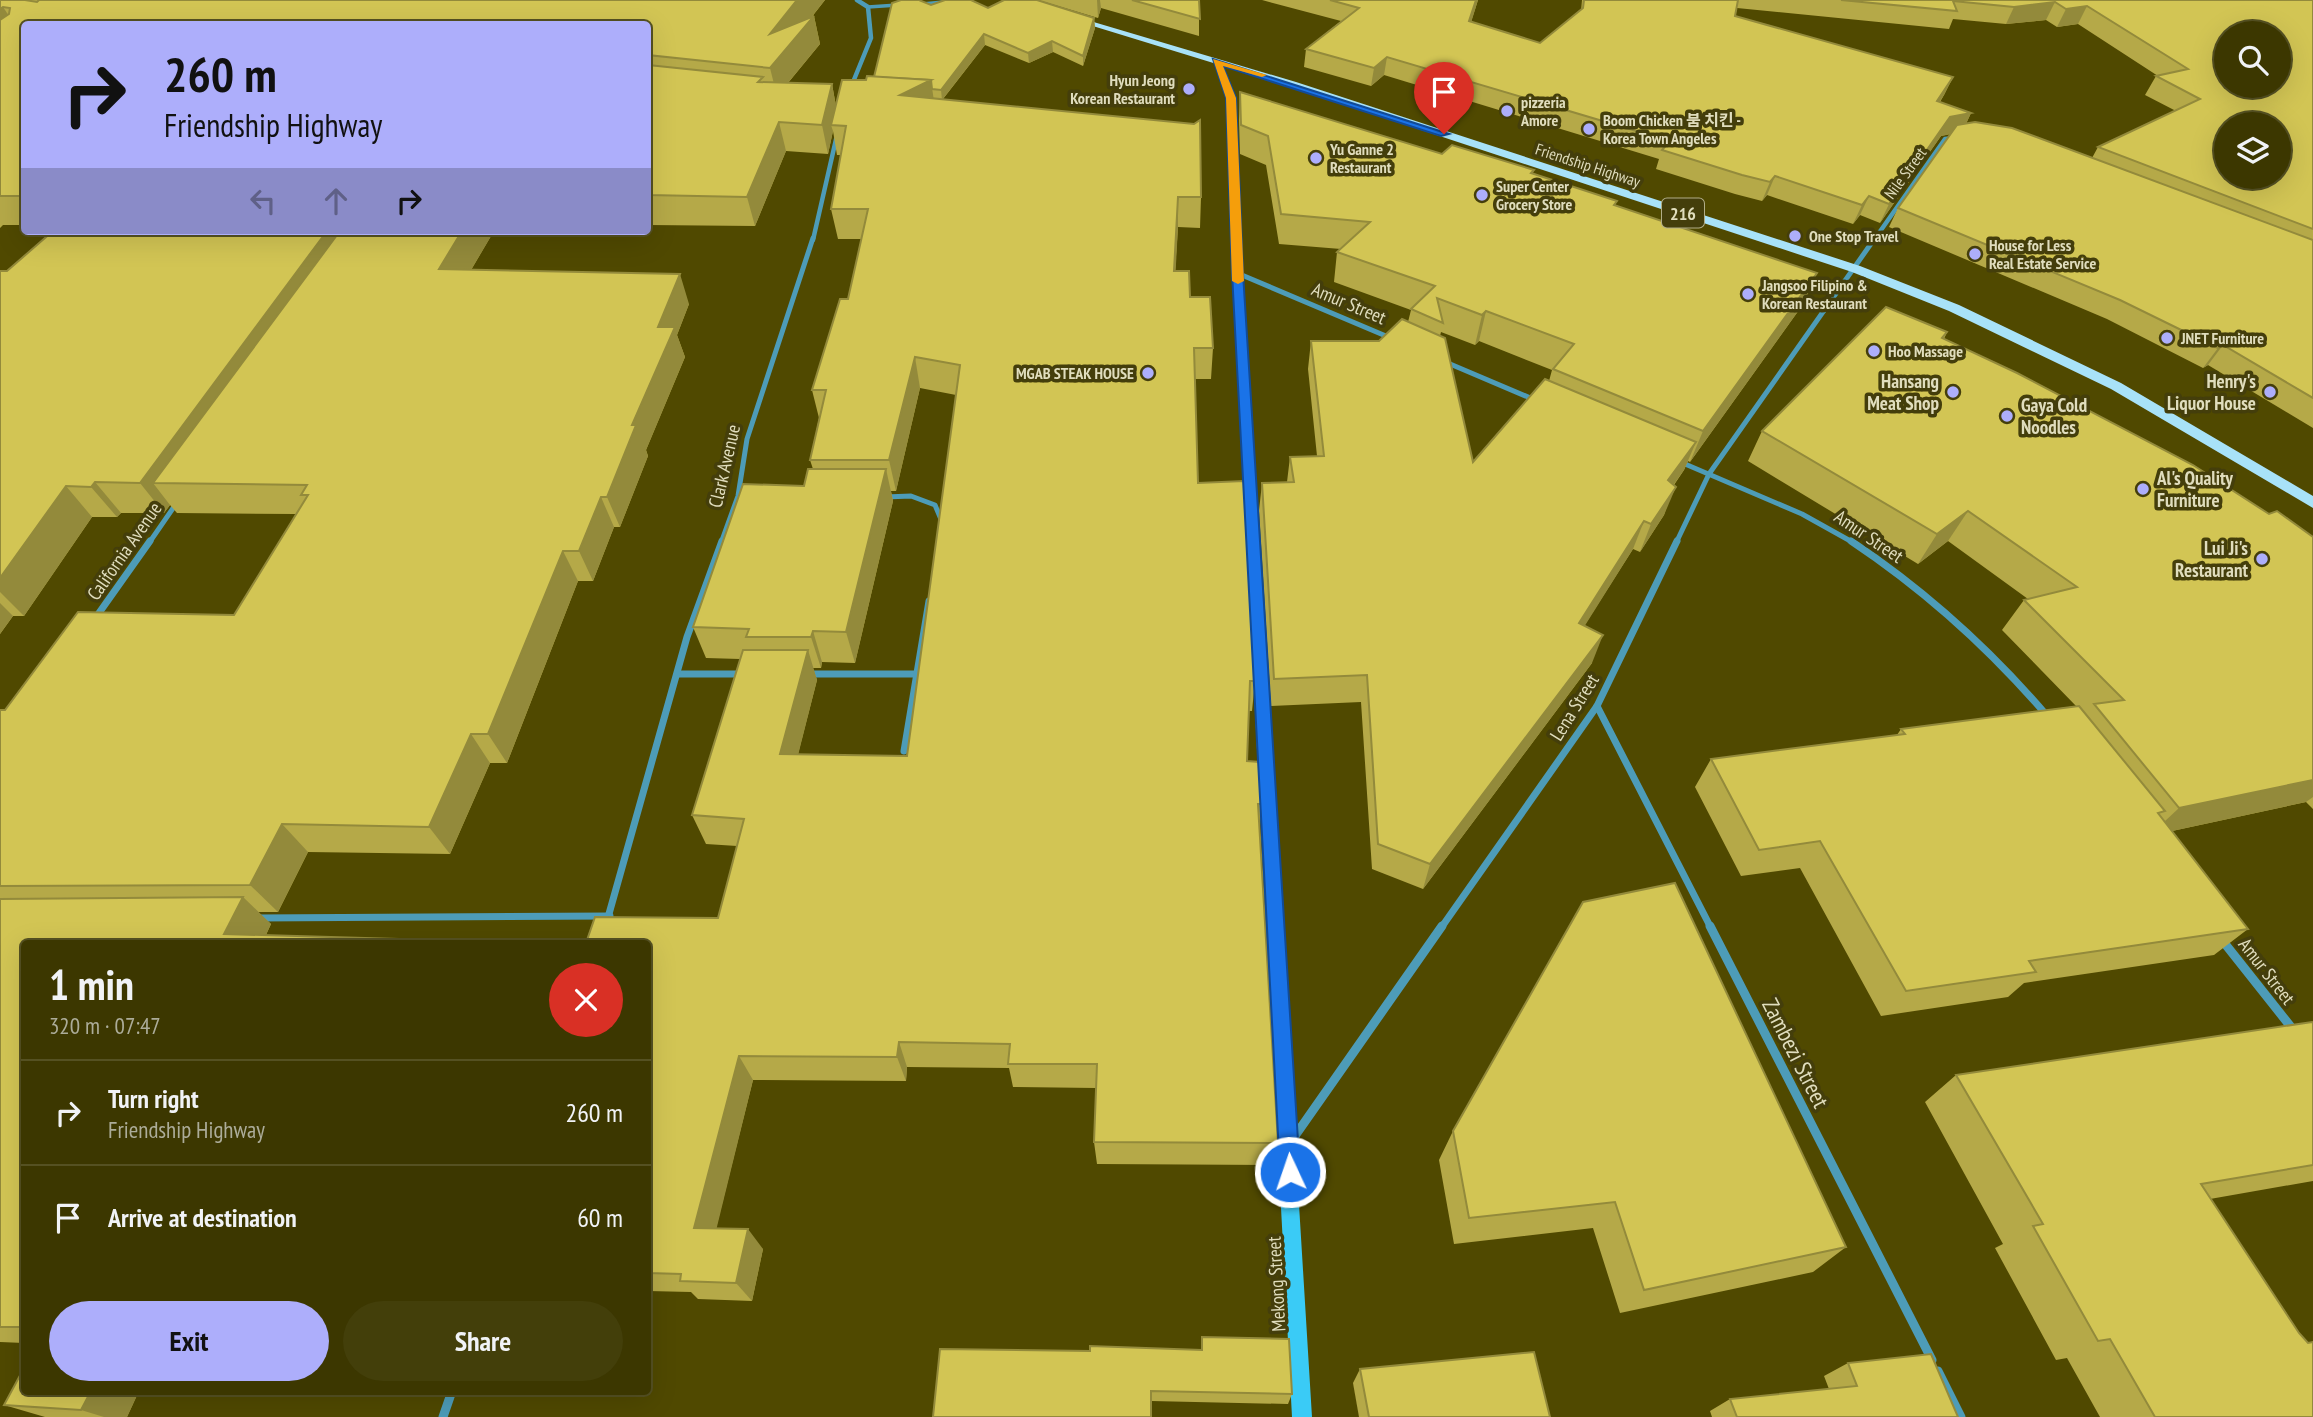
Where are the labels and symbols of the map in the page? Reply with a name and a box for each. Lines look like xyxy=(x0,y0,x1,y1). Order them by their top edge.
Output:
pin xyxy=(1414,62,1474,134)
place label: Hyun Jeong Korean Restaurant xyxy=(1070,70,1175,108)
marker: Hyun Jeong Korean Restaurant xyxy=(1181,81,1197,97)
place label: pizzeria Amore xyxy=(1520,92,1566,130)
marker: pizzeria Amore xyxy=(1499,103,1515,119)
place label: Boom Chicken 붐 치킨 - Korea Town Angeles xyxy=(1603,110,1741,148)
marker: Boom Chicken 붐 치킨 - Korea Town Angeles xyxy=(1581,121,1597,137)
place label: Yu Ganne 2 Restaurant xyxy=(1329,139,1394,177)
street label: Friendship Highway xyxy=(1533,139,1643,191)
street label: Nile Street xyxy=(1880,143,1931,203)
marker: Yu Ganne 2 Restaurant xyxy=(1308,150,1324,166)
place label: Super Center Grocery Store xyxy=(1496,176,1572,214)
marker: Super Center Grocery Store xyxy=(1474,187,1490,203)
road number: 216 xyxy=(1662,198,1704,228)
place label: One Stop Travel xyxy=(1809,226,1899,246)
marker: One Stop Travel xyxy=(1787,228,1803,244)
place label: House for Less Real Estate Service xyxy=(1989,235,2096,273)
marker: House for Less Real Estate Service xyxy=(1967,246,1983,262)
place label: Jangsoo Filipino & Korean Restaurant xyxy=(1761,275,1868,313)
street label: Amur Street xyxy=(1308,277,1390,330)
marker: Jangsoo Filipino & Korean Restaurant xyxy=(1740,286,1756,302)
place label: JNET Furniture xyxy=(2180,328,2264,348)
marker: JNET Furniture xyxy=(2159,330,2175,346)
place label: Hoo Massage xyxy=(1888,341,1963,361)
marker: Hoo Massage xyxy=(1866,343,1882,359)
place label: MGAB STEAK HOUSE xyxy=(1016,363,1134,383)
marker: MGAB STEAK HOUSE xyxy=(1140,365,1156,381)
place label: Hansang Meat Shop xyxy=(1867,369,1940,415)
place label: Henry's Liquor House xyxy=(2167,369,2256,415)
marker: Hansang Meat Shop xyxy=(1945,384,1961,400)
marker: Henry's Liquor House xyxy=(2262,384,2278,400)
place label: Gaya Cold Noodles xyxy=(2021,393,2087,439)
marker: Gaya Cold Noodles xyxy=(1999,408,2015,424)
street label: Clark Avenue xyxy=(703,422,745,510)
place label: Al's Quality Furniture xyxy=(2156,466,2233,512)
marker: Al's Quality Furniture xyxy=(2135,481,2151,497)
street label: California Avenue xyxy=(81,497,167,605)
street label: Amur Street xyxy=(1830,504,1909,568)
place label: Lui Ji's Restaurant xyxy=(2175,536,2248,582)
marker: Lui Ji's Restaurant xyxy=(2254,551,2270,567)
street label: Lena Street xyxy=(1544,669,1604,745)
street label: Amur Street xyxy=(2233,933,2301,1010)
street label: Zambezi Street xyxy=(1756,993,1836,1113)
position arrow xyxy=(1253,1135,1327,1209)
street label: Mekong Street xyxy=(1261,1235,1290,1332)

